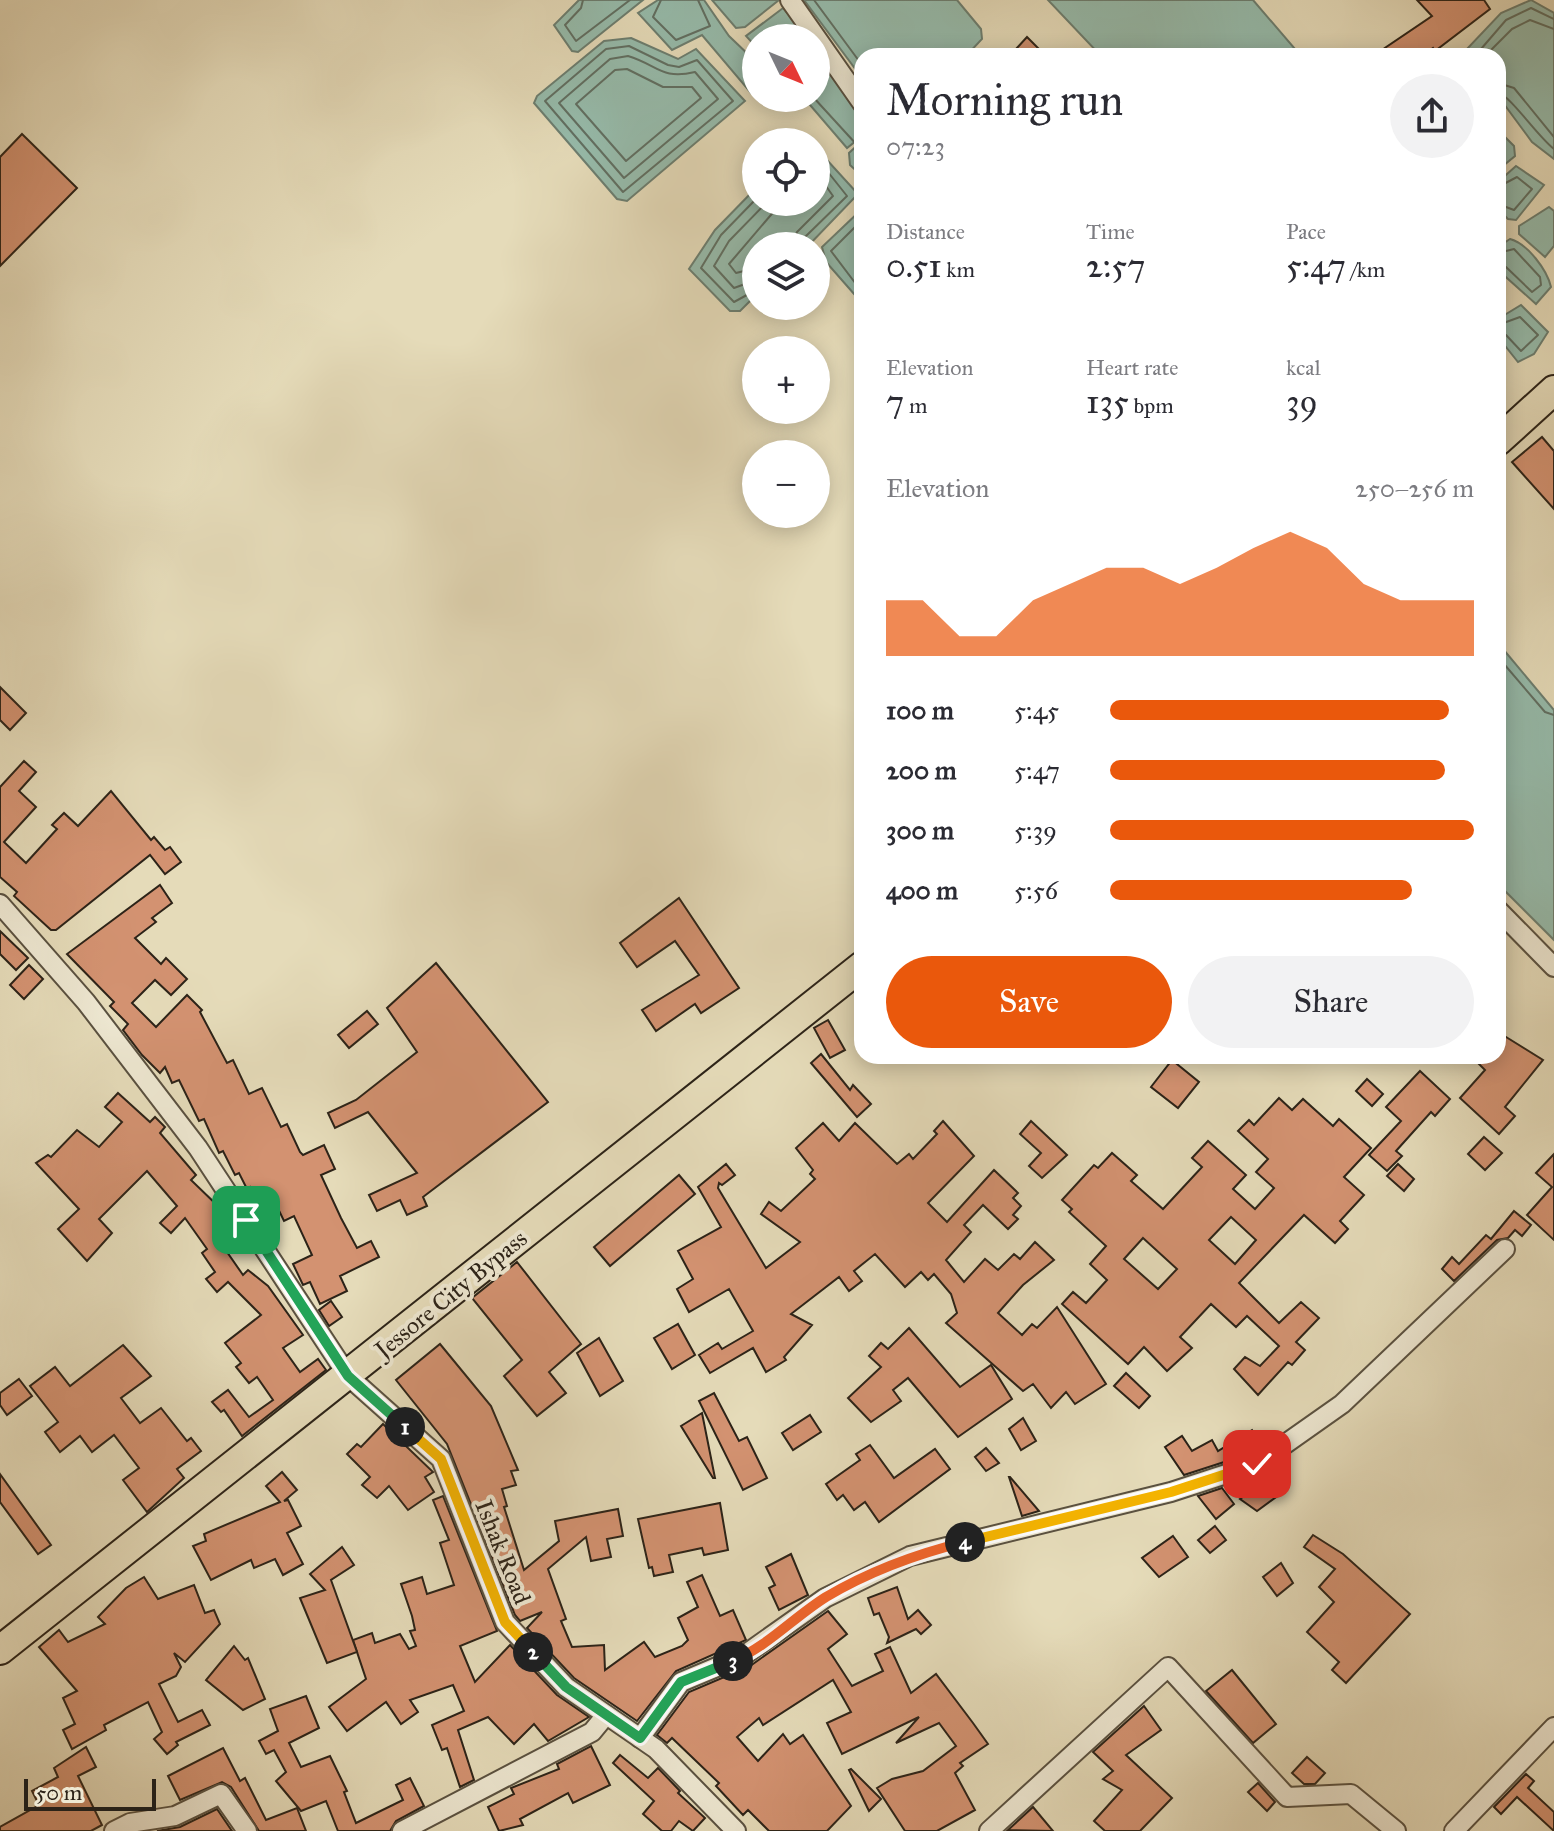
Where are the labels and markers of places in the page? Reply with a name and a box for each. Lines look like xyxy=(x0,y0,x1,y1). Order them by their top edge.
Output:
pin xyxy=(212,1186,280,1254)
pin: 1 xyxy=(385,1407,425,1447)
pin xyxy=(1223,1430,1291,1498)
pin: 4 xyxy=(945,1522,985,1562)
pin: 2 xyxy=(513,1632,553,1672)
pin: 3 xyxy=(713,1641,753,1681)

